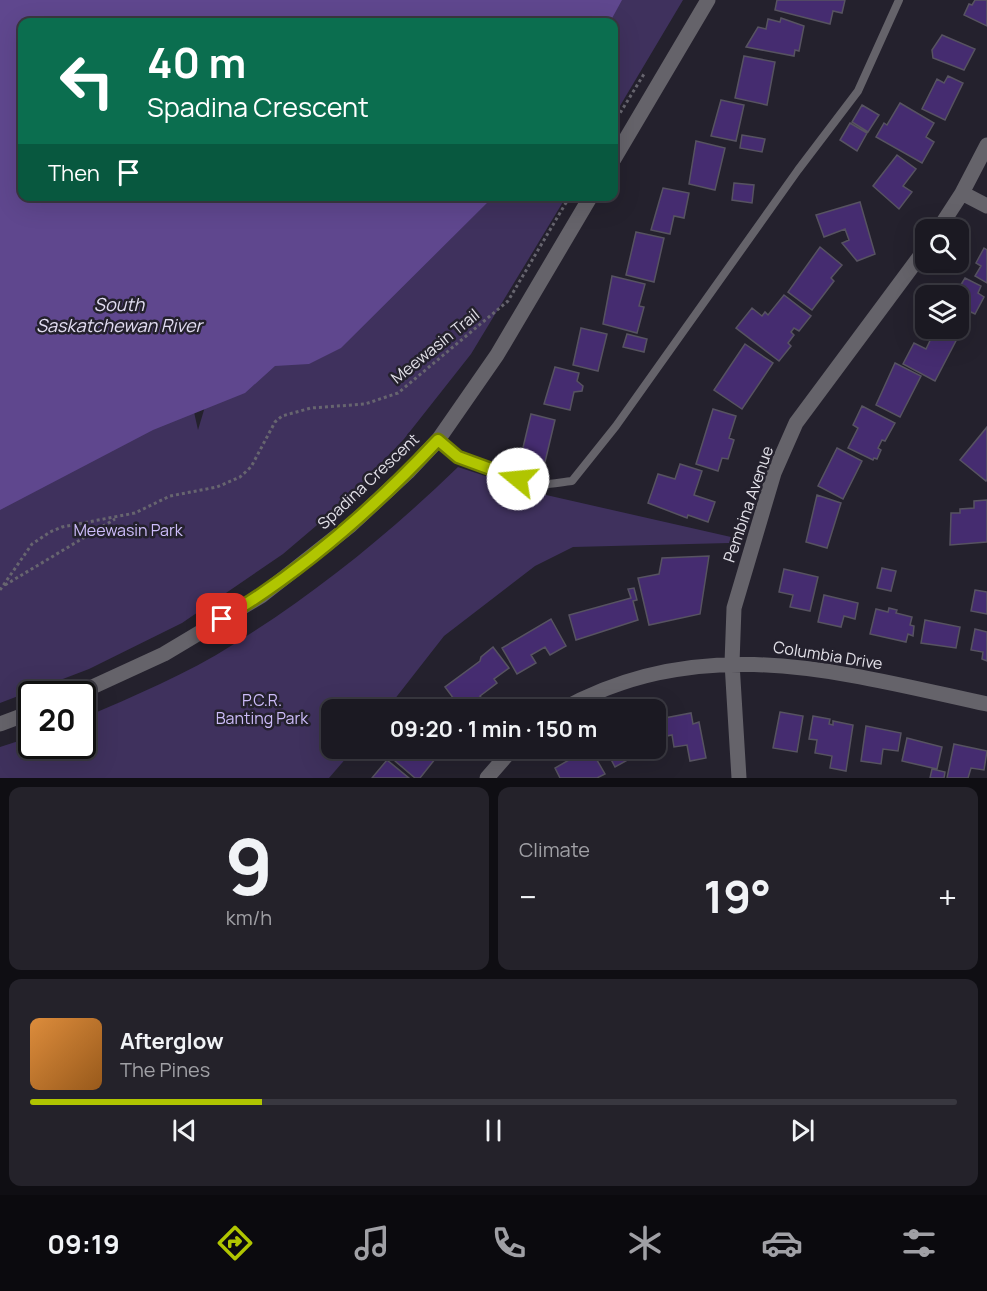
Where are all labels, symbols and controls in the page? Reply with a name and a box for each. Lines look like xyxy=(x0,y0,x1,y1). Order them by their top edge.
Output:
text: 40 m xyxy=(147,33,246,91)
icon: left xyxy=(48,42,126,120)
text: Spadina Crescent xyxy=(147,88,369,125)
icon: arrive xyxy=(112,156,145,189)
text: Then xyxy=(48,158,100,188)
map controls xyxy=(915,219,969,339)
button: search xyxy=(915,219,969,273)
button: layers xyxy=(915,285,969,339)
water label: South Saskatchewan River xyxy=(36,292,205,337)
street label: Meewasin Trail xyxy=(386,303,484,389)
street label: Spadina Crescent xyxy=(312,428,424,534)
street label: Pembina Avenue xyxy=(718,443,778,565)
position arrow xyxy=(486,447,550,511)
park label: Meewasin Park xyxy=(73,519,184,541)
pin xyxy=(196,593,247,644)
icon: arrive xyxy=(205,602,238,635)
street label: Columbia Drive xyxy=(772,635,884,675)
speed limit sign: 20 xyxy=(18,681,96,759)
park label: P.C.R. Banting Park xyxy=(216,689,309,729)
text: 09:20 · 1 min · 150 m xyxy=(390,714,597,744)
text: 9 xyxy=(225,812,273,918)
text: Climate xyxy=(519,836,590,863)
text: 19° xyxy=(703,865,771,927)
text: − xyxy=(519,874,537,919)
text: + xyxy=(938,874,957,919)
text: km/h xyxy=(226,904,272,931)
text: Afterglow xyxy=(120,1026,224,1056)
text: The Pines xyxy=(120,1056,210,1083)
icon: previous xyxy=(168,1114,201,1147)
icon: pause xyxy=(477,1114,510,1147)
icon: next xyxy=(786,1114,819,1147)
icon: directions xyxy=(214,1222,256,1264)
icon: music xyxy=(351,1222,393,1264)
icon: phone xyxy=(488,1222,530,1264)
icon: climate xyxy=(624,1222,666,1264)
icon: car xyxy=(761,1222,803,1264)
icon: filters xyxy=(898,1222,940,1264)
text: 09:19 xyxy=(47,1225,120,1262)

